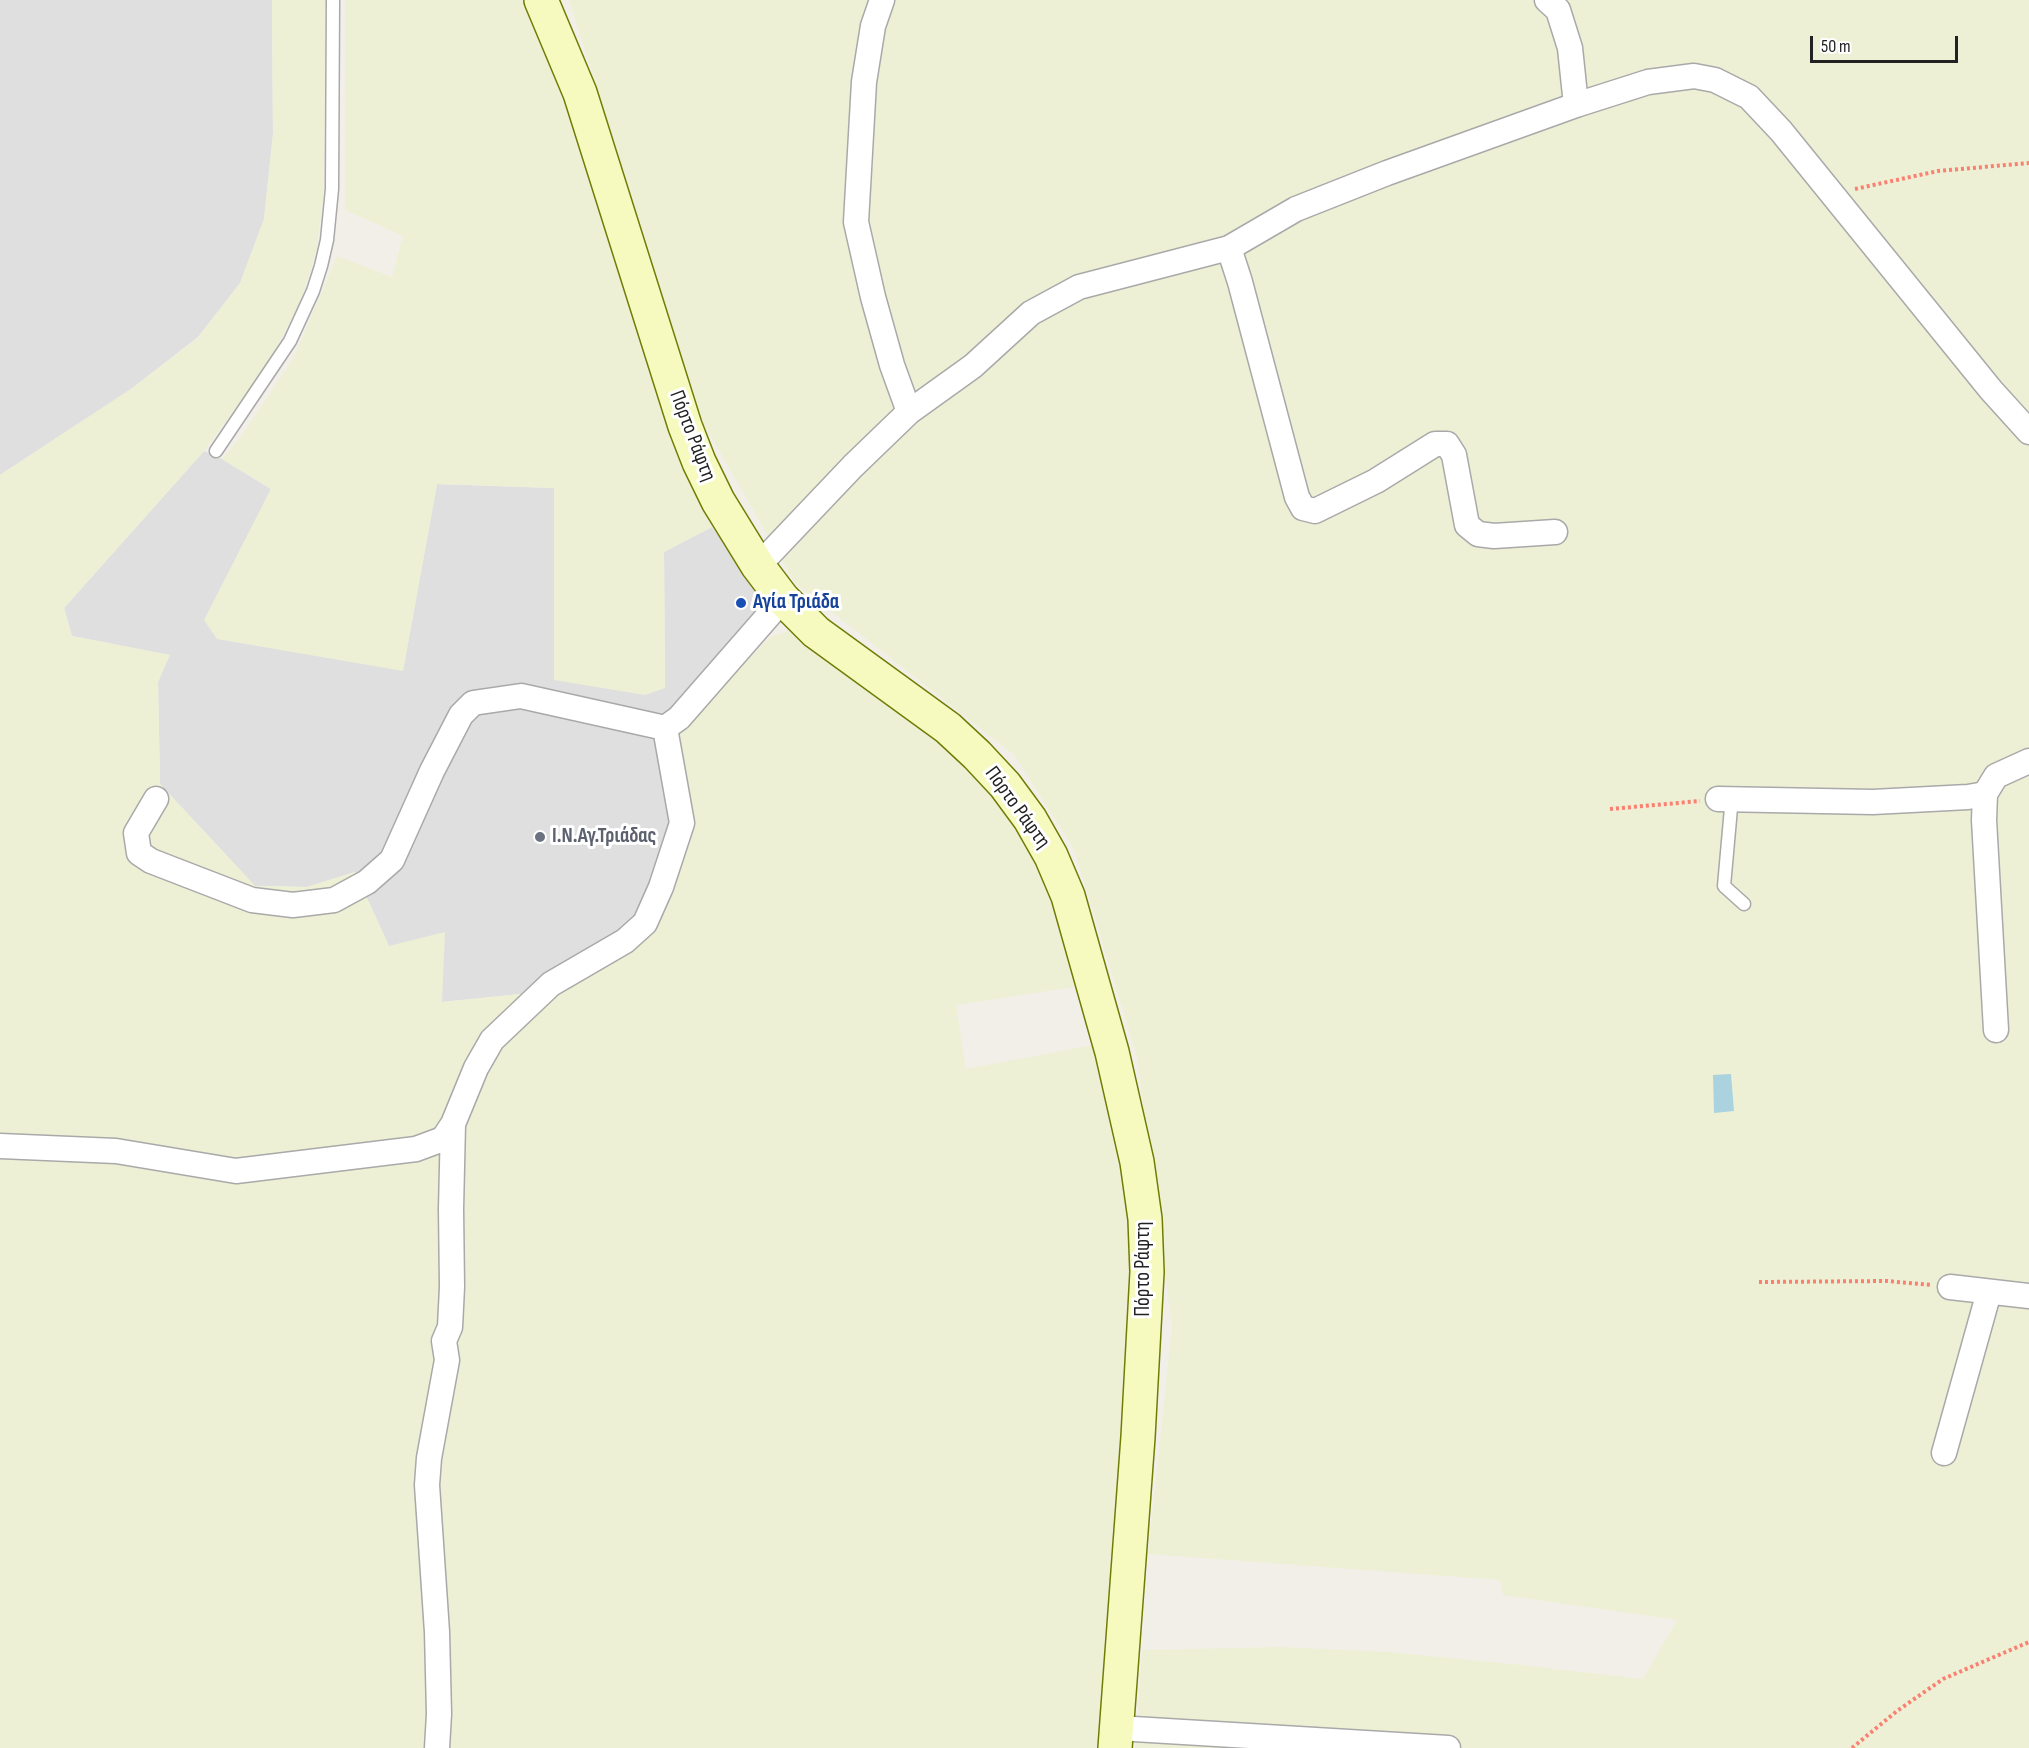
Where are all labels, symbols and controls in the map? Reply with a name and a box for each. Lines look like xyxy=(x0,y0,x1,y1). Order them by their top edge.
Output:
scale bar xyxy=(1813,24,1962,62)
text: 50 m xyxy=(1821,36,1851,57)
street label: Πόρτο Ράφτη xyxy=(663,387,721,485)
place label: Αγία Τριάδα xyxy=(753,590,839,616)
marker: Αγία Τριάδα xyxy=(734,596,748,610)
street label: Πόρτο Ράφτη xyxy=(979,762,1055,854)
place label: Ι.Ν.Αγ.Τριάδας xyxy=(552,824,656,850)
marker: Ι.Ν.Αγ.Τριάδας xyxy=(533,830,547,844)
street label: Πόρτο Ράφτη xyxy=(1131,1221,1157,1317)

